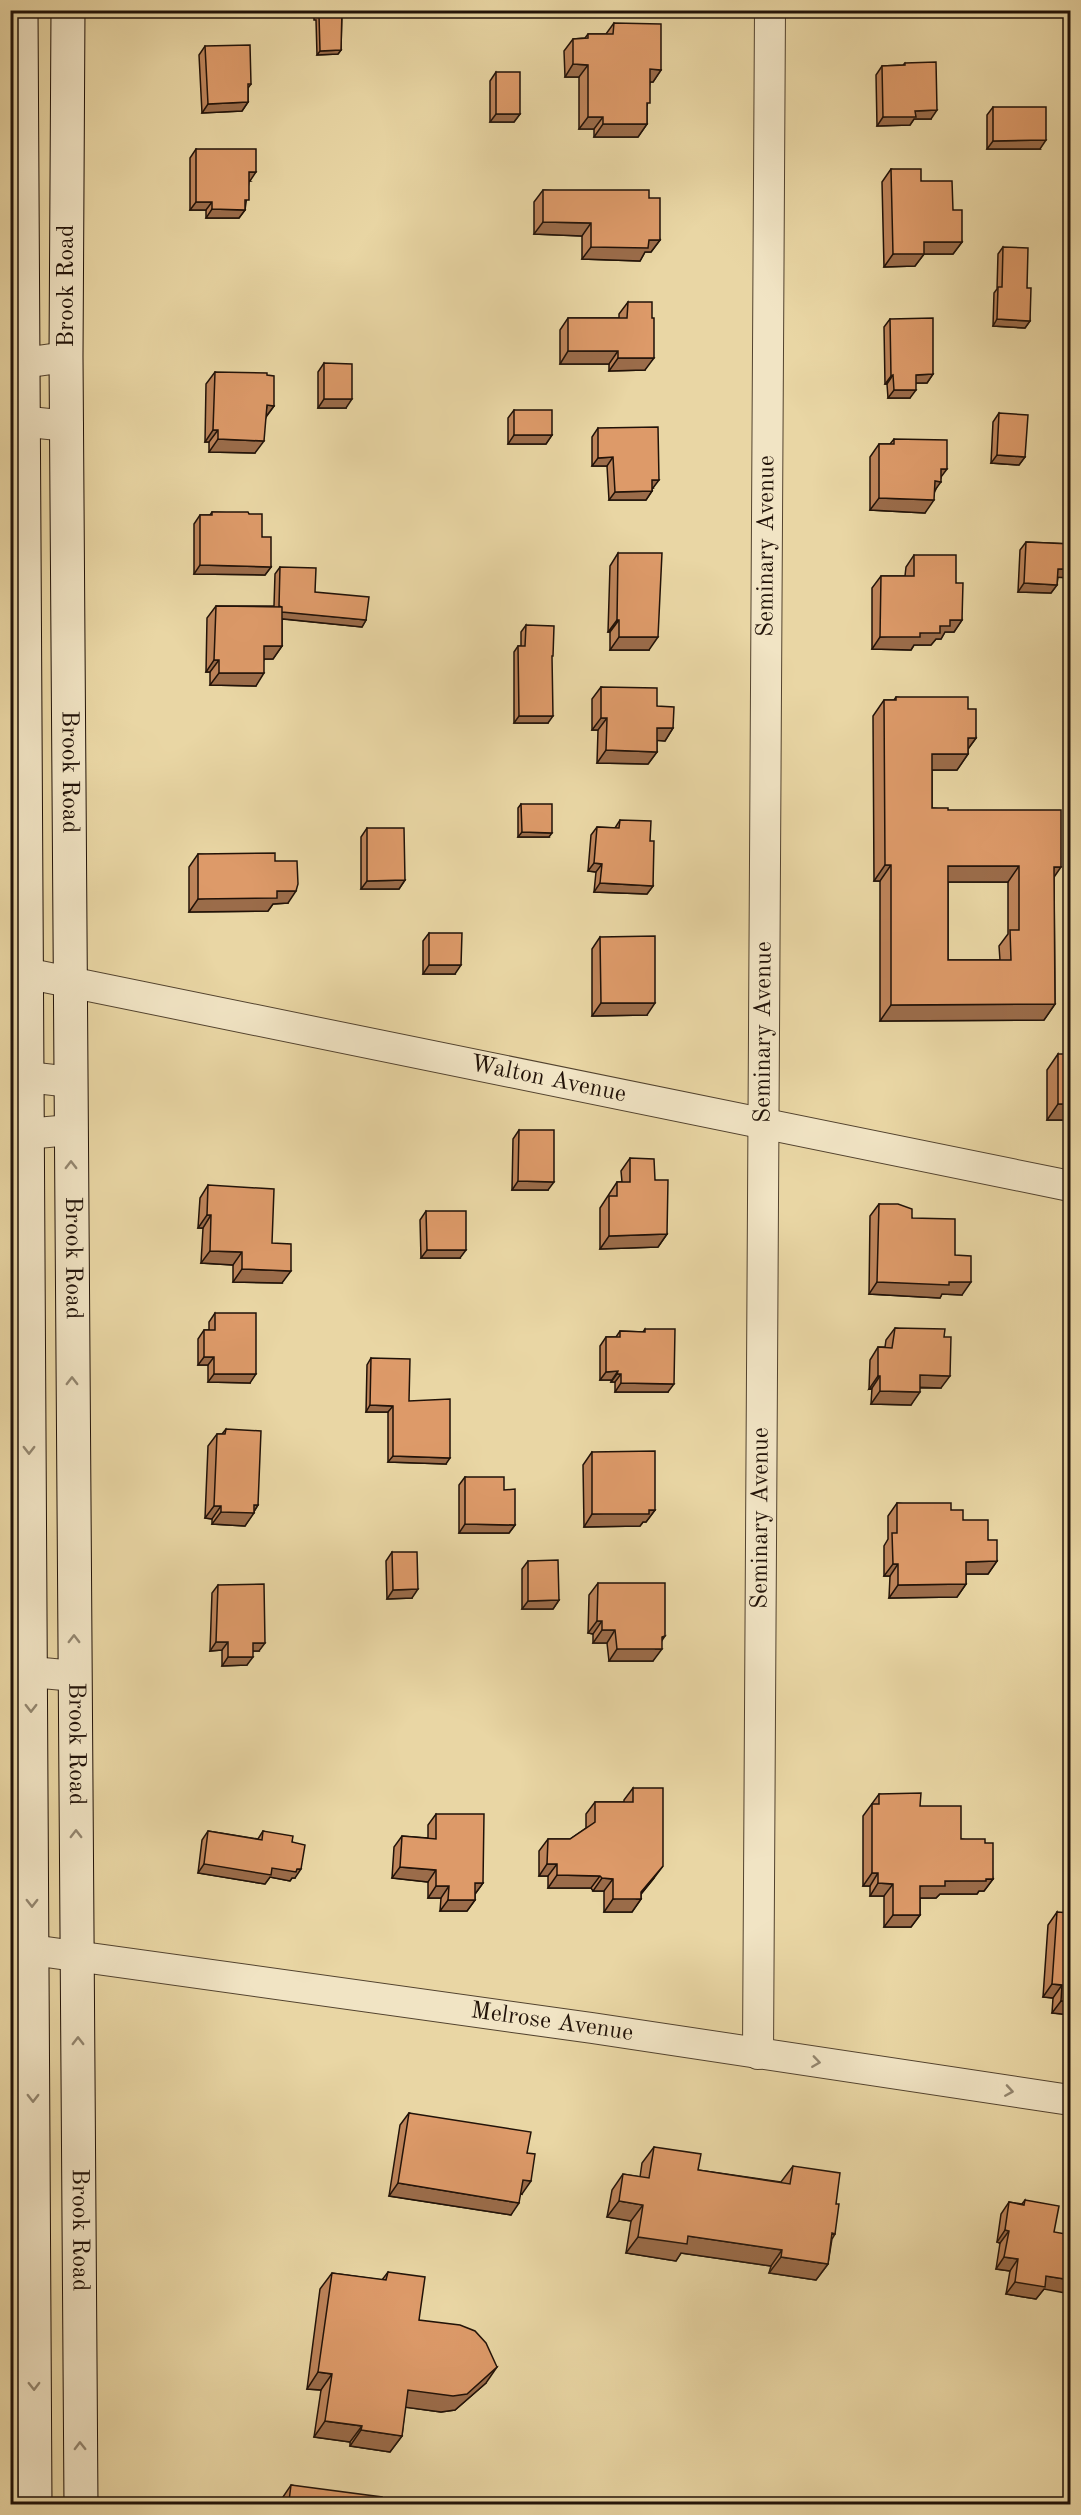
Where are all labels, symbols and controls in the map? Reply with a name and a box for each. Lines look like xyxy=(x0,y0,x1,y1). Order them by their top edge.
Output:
street label: Brook Road xyxy=(55,225,79,347)
street label: Seminary Avenue xyxy=(754,455,779,637)
street label: Brook Road xyxy=(56,710,81,834)
street label: Seminary Avenue xyxy=(751,941,777,1123)
street label: Walton Avenue xyxy=(468,1052,628,1107)
one-way arrow xyxy=(65,1161,77,1170)
street label: Brook Road xyxy=(60,1196,85,1320)
one-way arrow xyxy=(66,1377,78,1386)
street label: Seminary Avenue xyxy=(749,1427,774,1609)
one-way arrow xyxy=(23,1446,35,1455)
one-way arrow xyxy=(68,1635,81,1644)
street label: Brook Road xyxy=(63,1682,88,1806)
one-way arrow xyxy=(24,1703,37,1712)
one-way arrow xyxy=(70,1830,82,1839)
one-way arrow xyxy=(25,1898,38,1907)
street label: Melrose Avenue xyxy=(469,1999,635,2046)
one-way arrow xyxy=(72,2037,84,2046)
one-way arrow xyxy=(812,2055,821,2067)
one-way arrow xyxy=(1005,2084,1014,2096)
one-way arrow xyxy=(27,2093,39,2102)
street label: Brook Road xyxy=(67,2168,92,2291)
one-way arrow xyxy=(28,2382,41,2391)
one-way arrow xyxy=(74,2442,86,2451)

